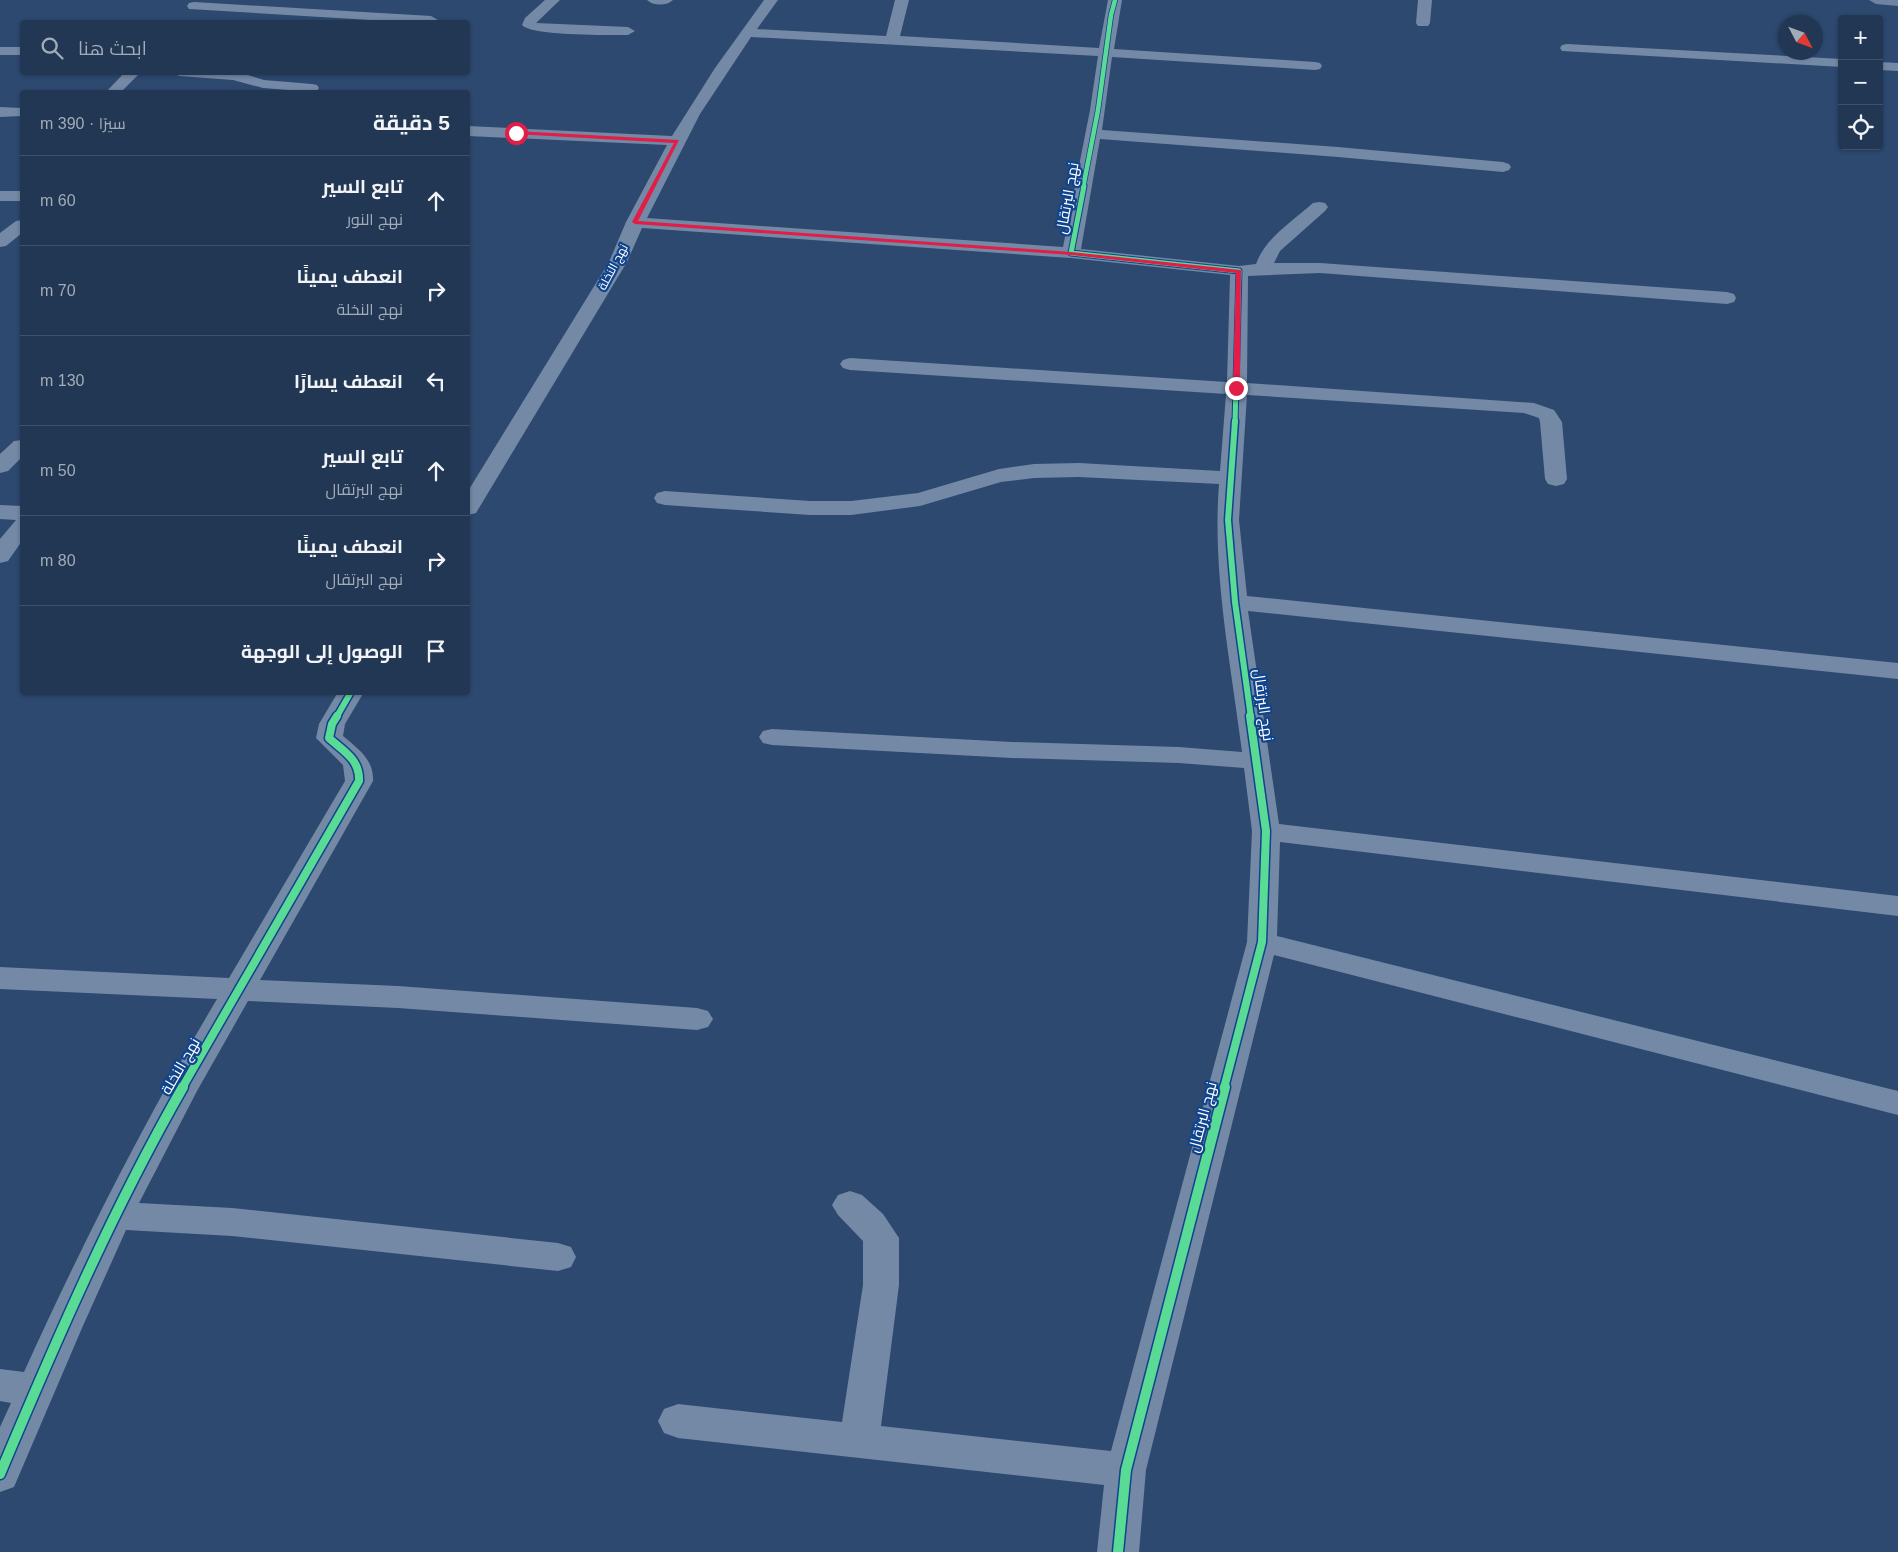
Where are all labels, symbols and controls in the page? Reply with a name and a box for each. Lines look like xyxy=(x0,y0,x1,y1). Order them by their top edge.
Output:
north arrow xyxy=(1778,15,1823,60)
map controls xyxy=(1838,15,1883,150)
button: + xyxy=(1838,15,1883,60)
search box xyxy=(20,20,470,75)
icon: search xyxy=(38,34,66,62)
text: ابحث هنا xyxy=(78,38,147,59)
button: − xyxy=(1838,60,1883,105)
button: locate xyxy=(1838,105,1883,150)
text: 5 دقيقة xyxy=(373,111,450,134)
text: سيرًا · 390 m xyxy=(40,115,126,132)
route start xyxy=(505,122,528,145)
street label: نهج البرتقال xyxy=(1052,161,1085,236)
text: تابع السير xyxy=(322,176,403,197)
icon: ahead xyxy=(422,187,450,215)
text: 60 m xyxy=(40,192,76,209)
text: نهج النور xyxy=(347,211,403,228)
street label: نهج النخلة xyxy=(595,242,632,293)
text: انعطف يمينًا xyxy=(296,266,403,287)
icon: right xyxy=(422,277,450,305)
text: 70 m xyxy=(40,282,76,299)
text: نهج النخلة xyxy=(336,301,403,318)
icon: left xyxy=(422,367,450,395)
text: انعطف يسارًا xyxy=(294,371,403,392)
text: 130 m xyxy=(40,372,84,389)
route end xyxy=(1225,377,1248,400)
text: تابع السير xyxy=(322,446,403,467)
icon: ahead xyxy=(422,457,450,485)
text: 50 m xyxy=(40,462,76,479)
text: نهج البرتقال xyxy=(326,481,403,498)
text: انعطف يمينًا xyxy=(296,536,403,557)
icon: right xyxy=(422,547,450,575)
text: 80 m xyxy=(40,552,76,569)
text: نهج البرتقال xyxy=(326,571,403,588)
icon: arrive xyxy=(422,637,450,665)
text: الوصول إلى الوجهة xyxy=(241,641,403,662)
street label: نهج البرتقال xyxy=(1248,668,1277,743)
street label: نهج النخلة xyxy=(157,1035,206,1099)
street label: نهج البرتقال xyxy=(1184,1080,1223,1155)

